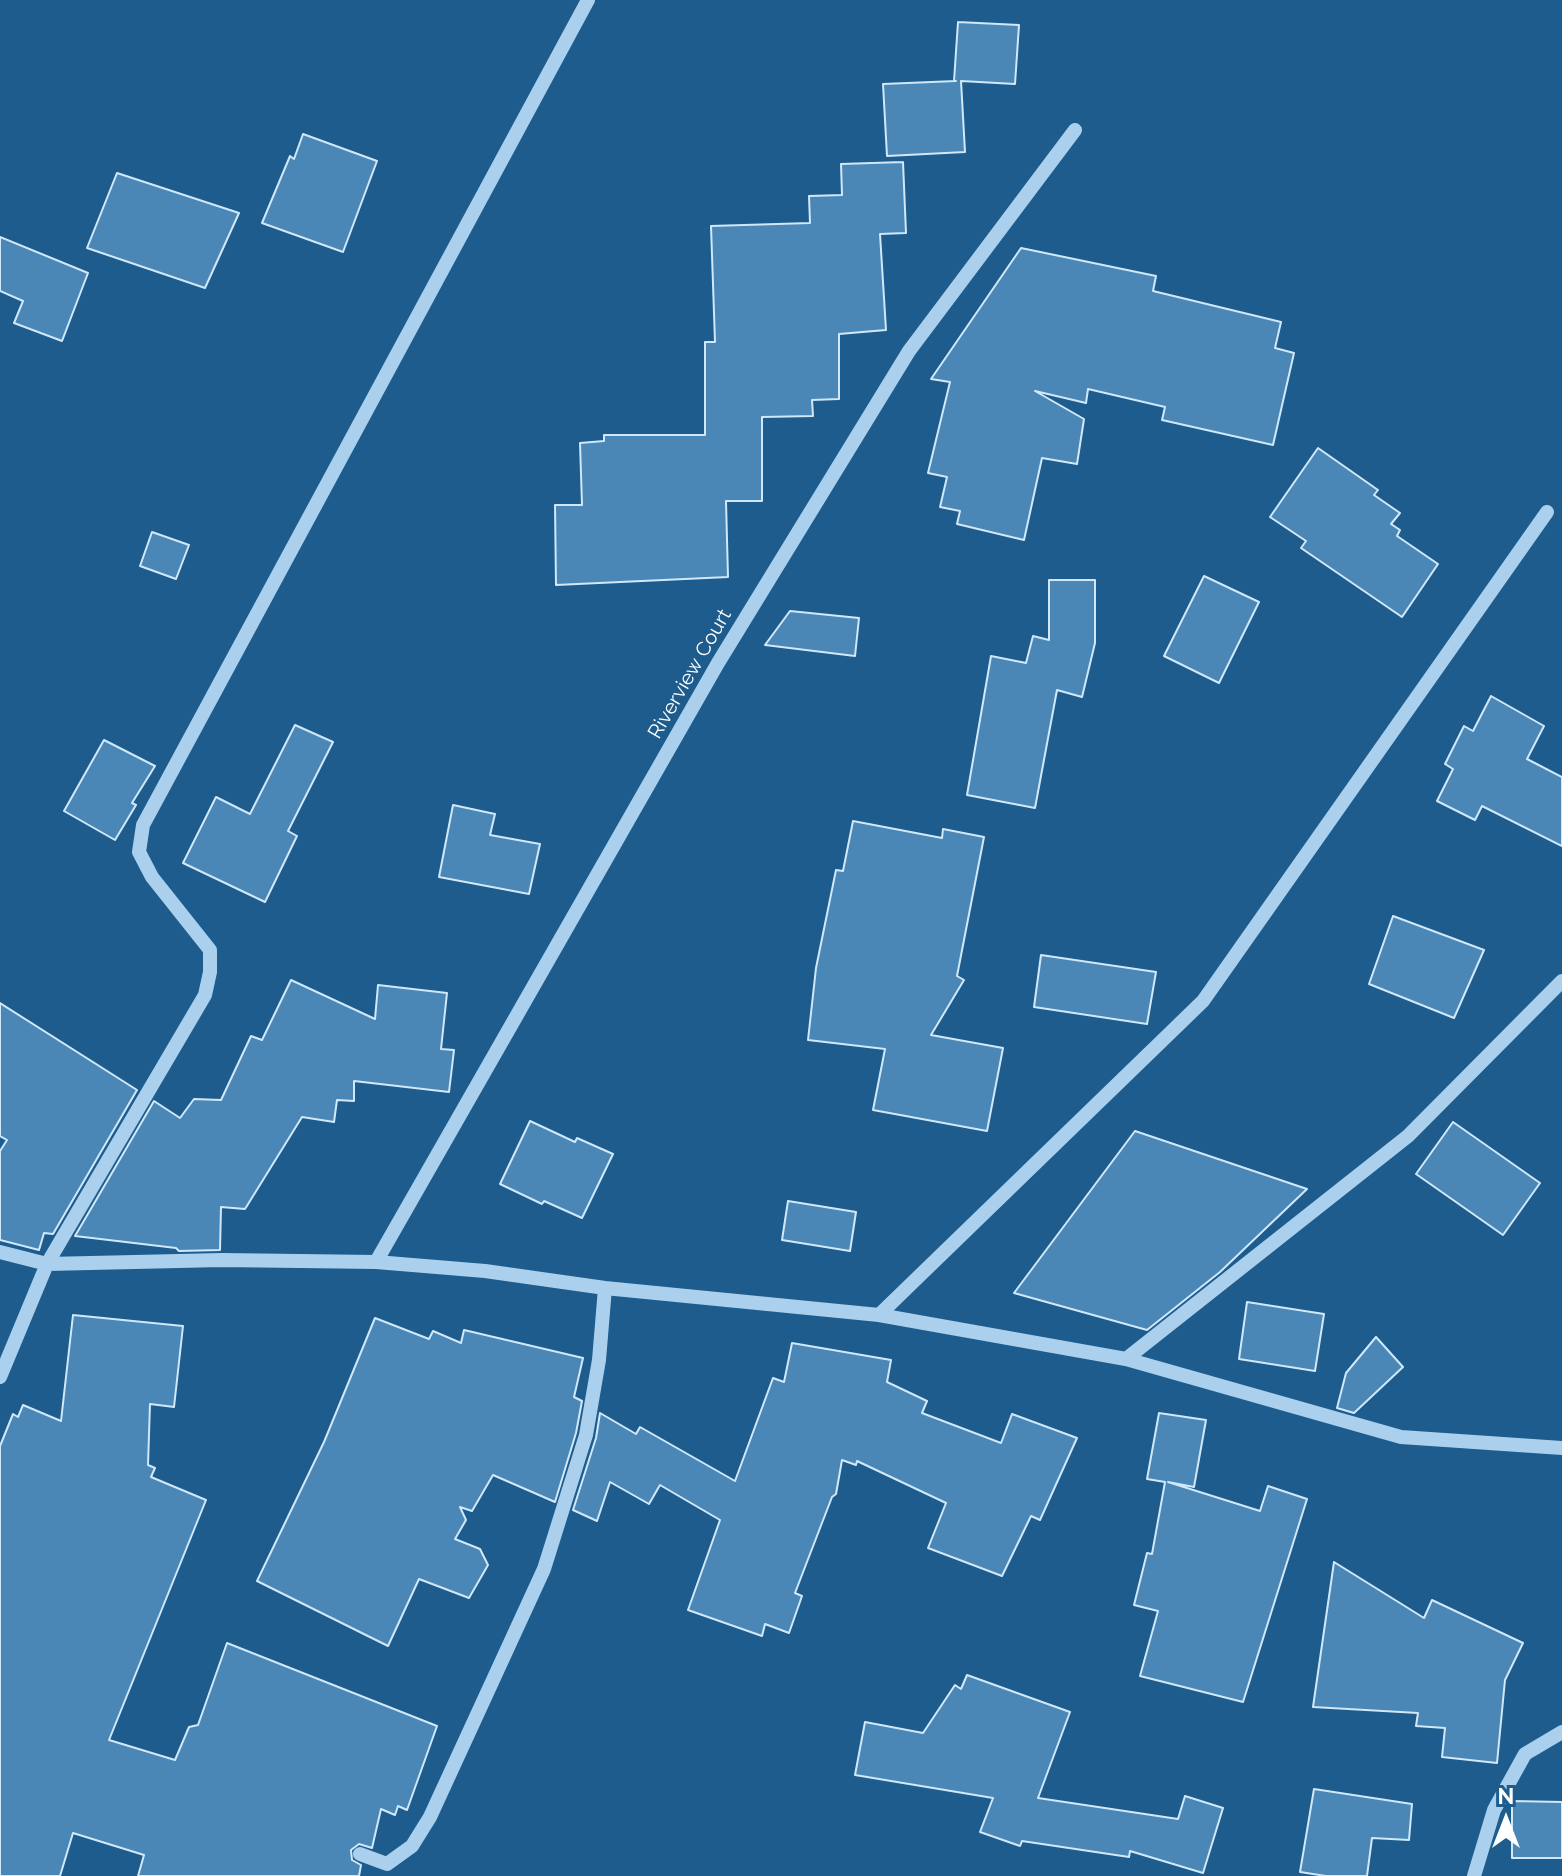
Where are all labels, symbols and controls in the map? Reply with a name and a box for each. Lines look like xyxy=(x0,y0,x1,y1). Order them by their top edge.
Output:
street label: Riverview Court xyxy=(643,605,737,743)
north arrow xyxy=(1466,1780,1546,1860)
text: N xyxy=(1498,1783,1514,1809)

